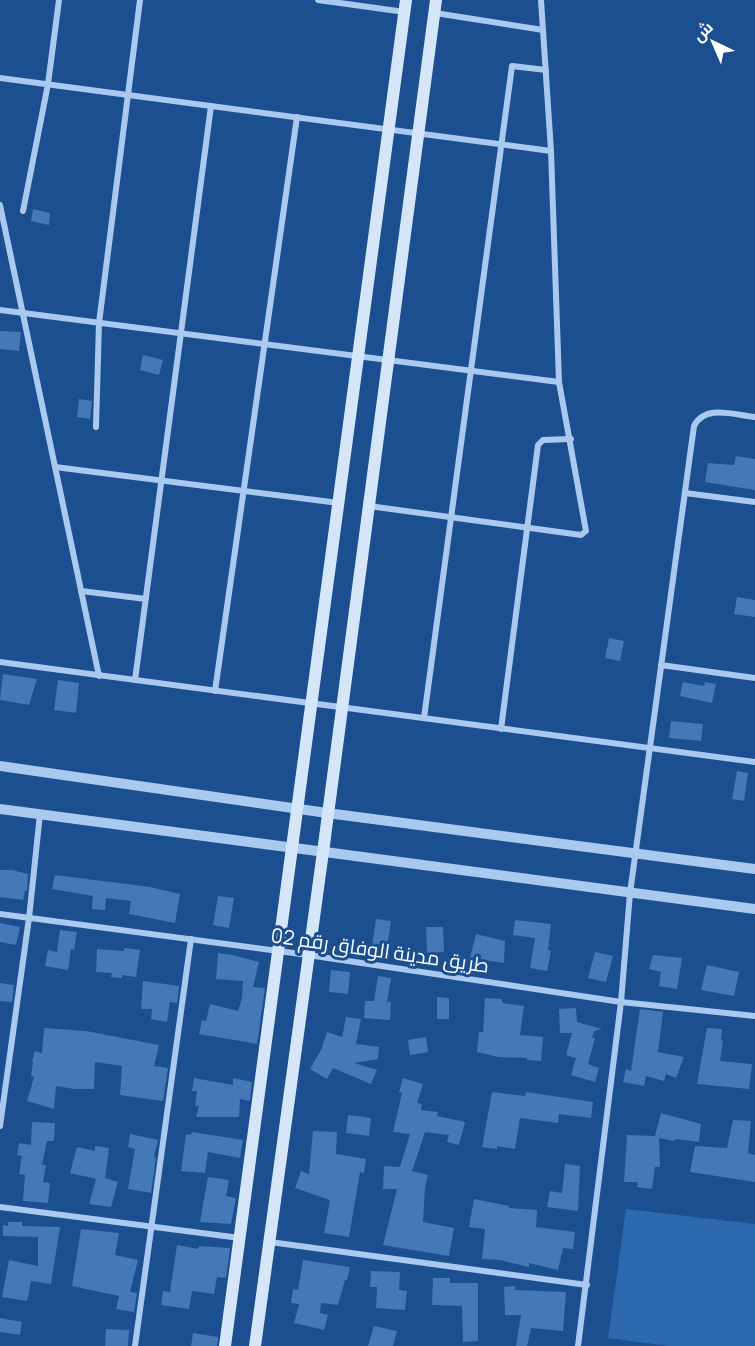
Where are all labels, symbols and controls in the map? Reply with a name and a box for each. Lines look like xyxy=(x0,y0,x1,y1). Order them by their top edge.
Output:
north arrow xyxy=(683,12,743,72)
text: ش xyxy=(688,16,718,46)
street label: طريق مدينة الوفاق رقم 02 xyxy=(269,921,491,980)

